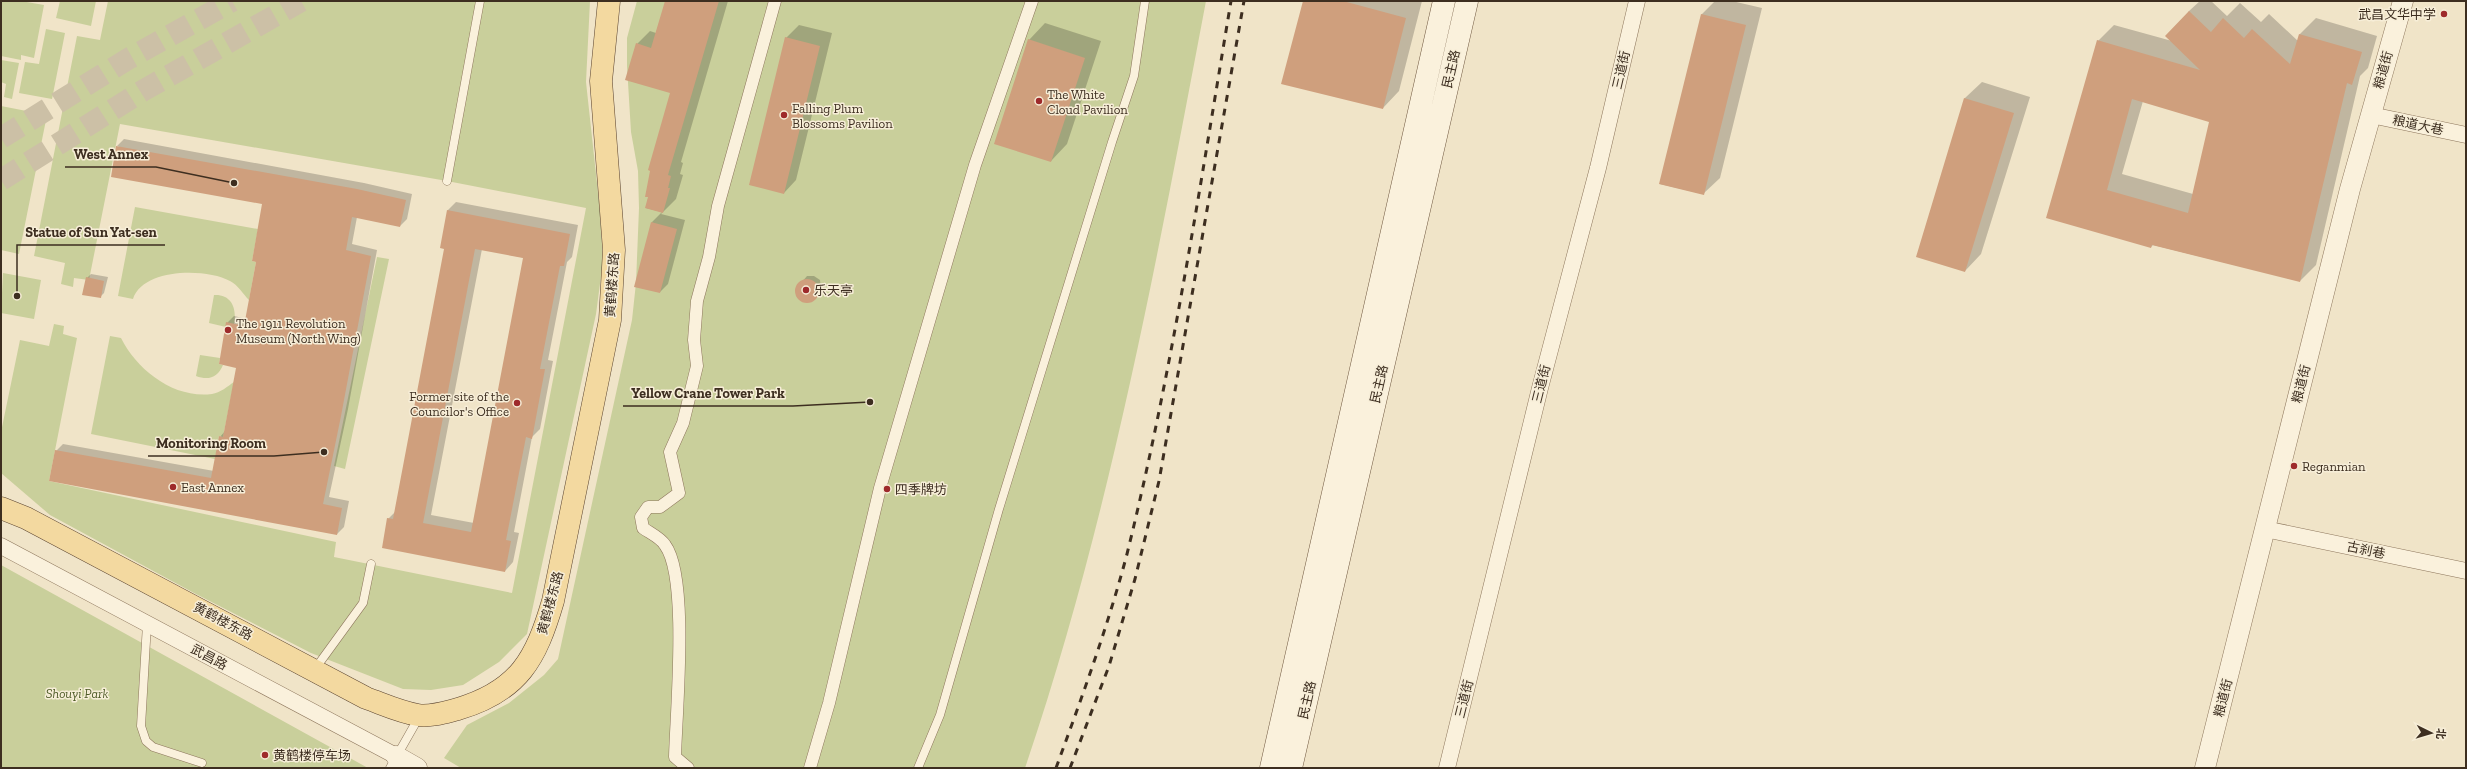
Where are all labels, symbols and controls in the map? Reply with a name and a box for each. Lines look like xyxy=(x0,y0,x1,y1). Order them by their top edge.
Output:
place label: 武昌文华中学 xyxy=(2358,7,2436,22)
marker: 武昌文华中学 xyxy=(2439,9,2449,19)
street label: 民主路 xyxy=(1439,48,1463,90)
street label: 三道街 xyxy=(1609,49,1633,91)
street label: 粮道街 xyxy=(2370,49,2396,91)
place label: The White Cloud Pavilion xyxy=(1047,87,1128,117)
marker: The White Cloud Pavilion xyxy=(1034,96,1044,106)
place label: Falling Plum Blossoms Pavilion xyxy=(792,101,893,131)
marker: Falling Plum Blossoms Pavilion xyxy=(779,110,789,120)
street label: 粮道大巷 xyxy=(2391,112,2445,138)
callout: West Annex xyxy=(65,141,156,167)
text: West Annex xyxy=(74,146,149,163)
callout: Statue of Sun Yat-sen xyxy=(17,219,165,245)
text: Statue of Sun Yat-sen xyxy=(25,224,158,241)
street label: 黄鹤楼东路 xyxy=(602,252,622,318)
place label: 乐天亭 xyxy=(814,283,853,298)
marker: 乐天亭 xyxy=(801,285,811,295)
place label: The 1911 Revolution Museum (North Wing) xyxy=(236,316,361,346)
marker: The 1911 Revolution Museum (North Wing) xyxy=(223,325,233,335)
street label: 民主路 xyxy=(1367,363,1391,405)
street label: 三道街 xyxy=(1529,363,1553,405)
street label: 粮道街 xyxy=(2289,363,2313,405)
callout: Yellow Crane Tower Park xyxy=(623,380,793,406)
text: Yellow Crane Tower Park xyxy=(631,385,785,402)
place label: Former site of the Councilor's Office xyxy=(409,389,509,419)
marker: Former site of the Councilor's Office xyxy=(512,398,522,408)
callout: Monitoring Room xyxy=(148,430,274,456)
text: Monitoring Room xyxy=(156,435,267,452)
place label: Reganmian xyxy=(2302,459,2366,474)
marker: Reganmian xyxy=(2289,461,2299,471)
place label: East Annex xyxy=(181,480,244,495)
marker: East Annex xyxy=(168,482,178,492)
place label: 四季牌坊 xyxy=(895,482,947,497)
marker: 四季牌坊 xyxy=(882,484,892,494)
street label: 古刹巷 xyxy=(2345,539,2387,561)
street label: 黄鹤楼东路 xyxy=(534,570,566,636)
street label: 黄鹤楼东路 xyxy=(191,599,255,643)
street label: 武昌路 xyxy=(188,641,230,673)
street label: 粮道街 xyxy=(2211,677,2235,719)
street label: 三道街 xyxy=(1452,678,1476,720)
street label: 民主路 xyxy=(1295,679,1319,721)
park label: Shouyi Park xyxy=(46,686,108,701)
north arrow xyxy=(2411,713,2451,753)
text: 北 xyxy=(2434,728,2447,740)
place label: 黄鹤楼停车场 xyxy=(273,748,351,763)
marker: 黄鹤楼停车场 xyxy=(260,750,270,760)

